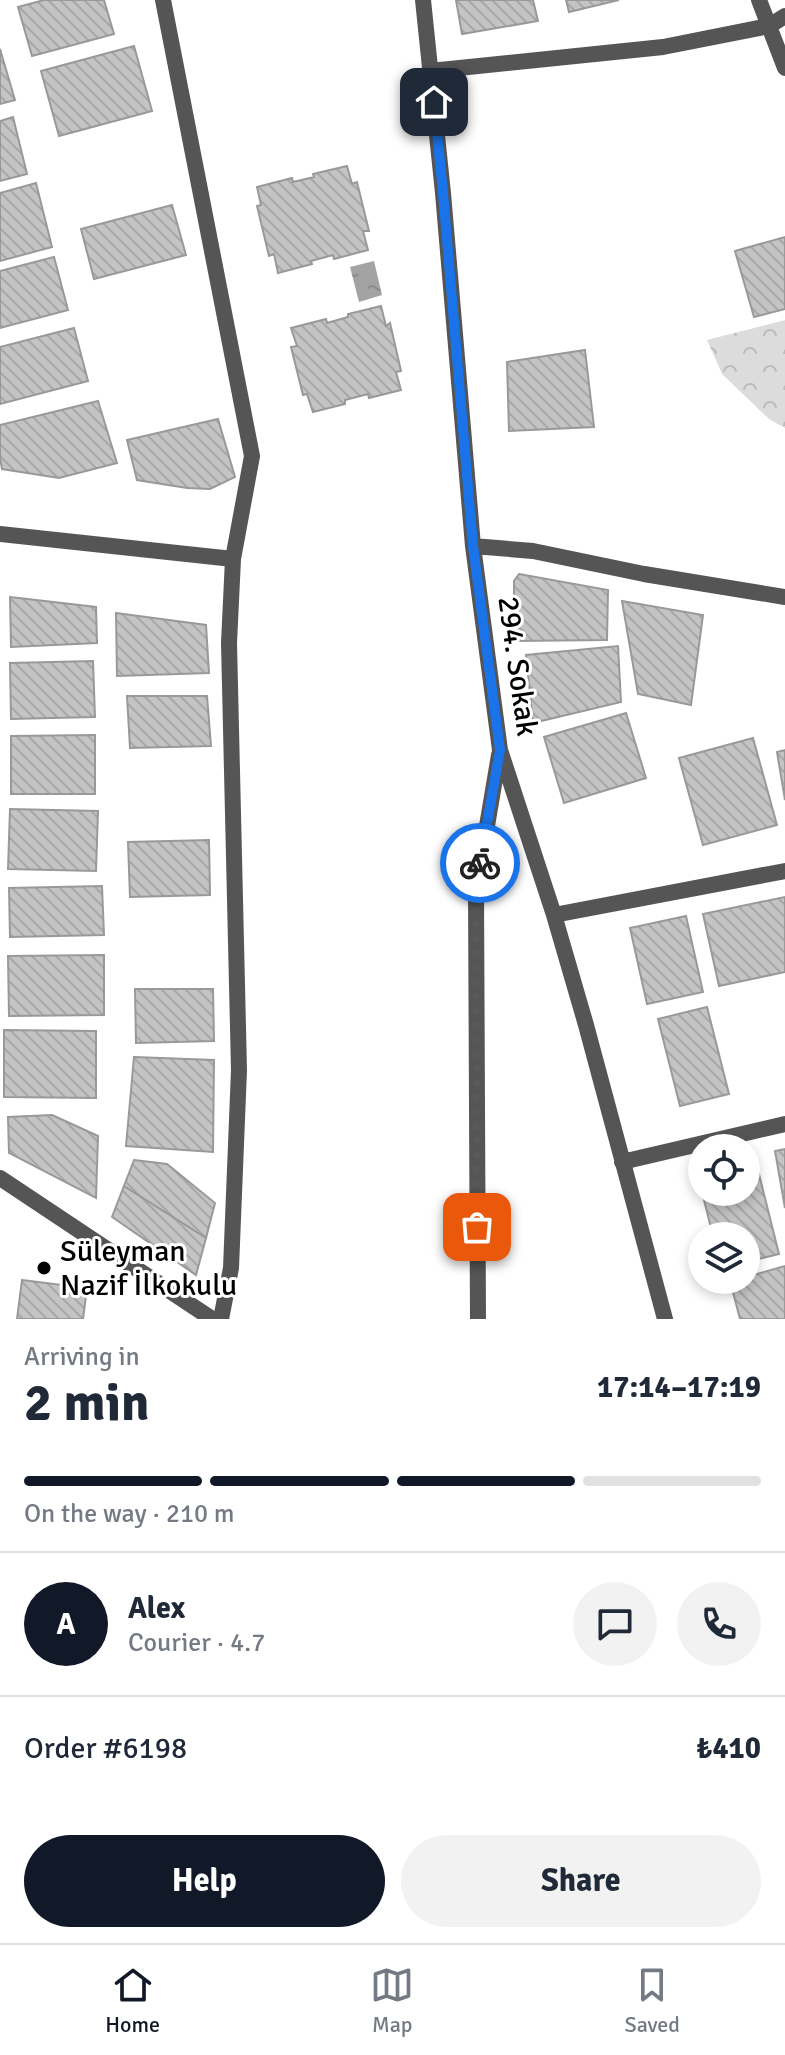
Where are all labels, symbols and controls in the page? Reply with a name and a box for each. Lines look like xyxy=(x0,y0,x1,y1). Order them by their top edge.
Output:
pin xyxy=(400,68,468,136)
icon: home xyxy=(412,80,456,124)
street label: 294. Sokak xyxy=(489,594,546,738)
courier xyxy=(440,823,520,903)
icon: bike xyxy=(458,841,502,885)
map controls xyxy=(688,1134,760,1294)
button: locate xyxy=(688,1134,760,1206)
pin xyxy=(443,1193,511,1261)
icon: bag xyxy=(455,1205,499,1249)
button: layers xyxy=(688,1222,760,1294)
place label: Süleyman Nazif İlkokulu xyxy=(60,1233,237,1304)
marker: Süleyman Nazif İlkokulu xyxy=(35,1259,53,1277)
text: Arriving in xyxy=(24,1341,140,1373)
text: 17:14–17:19 xyxy=(597,1369,761,1406)
text: 2 min xyxy=(24,1371,150,1435)
text: On the way · 210 m xyxy=(24,1498,234,1530)
button: chat xyxy=(573,1582,657,1666)
button: phone xyxy=(677,1582,761,1666)
text: Alex xyxy=(128,1590,185,1627)
text: A xyxy=(56,1606,76,1643)
text: Courier · 4.7 xyxy=(128,1627,265,1659)
text: Order #6198 xyxy=(24,1730,187,1767)
text: ₺410 xyxy=(696,1730,761,1767)
button: Help xyxy=(24,1835,385,1927)
button: Share xyxy=(401,1835,761,1927)
tab: Home xyxy=(105,1963,160,2038)
tab: Map xyxy=(370,1963,414,2038)
tab: Saved xyxy=(624,1963,680,2038)

